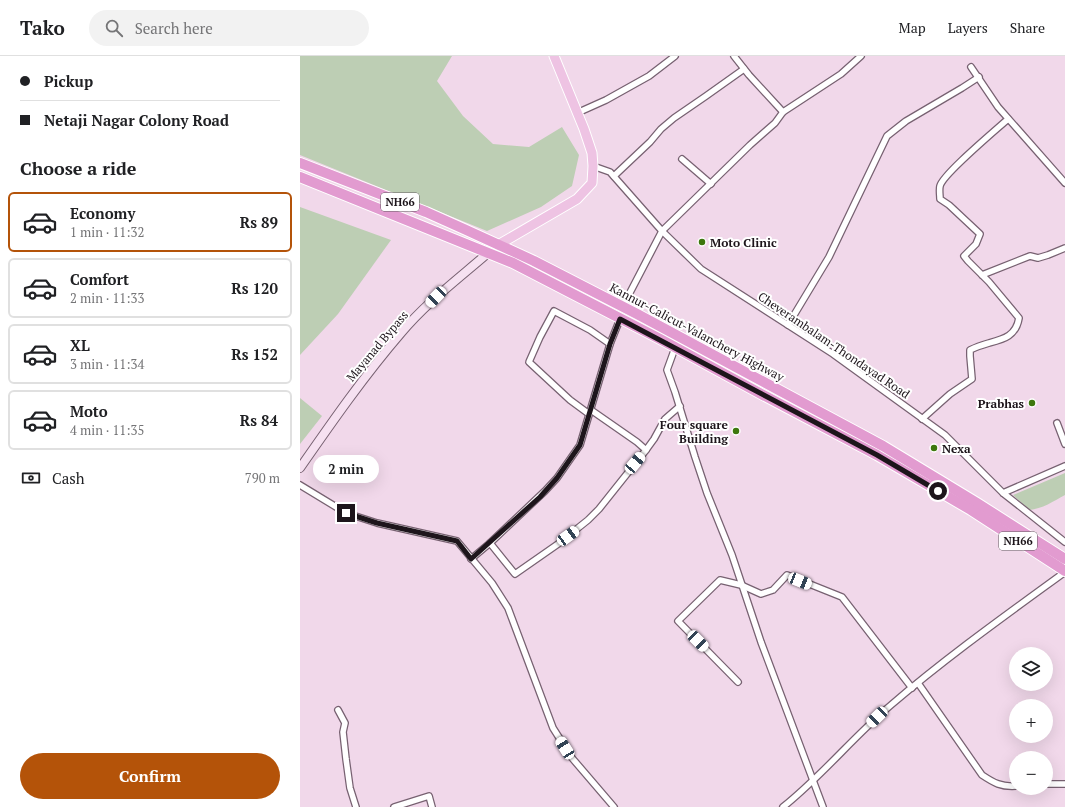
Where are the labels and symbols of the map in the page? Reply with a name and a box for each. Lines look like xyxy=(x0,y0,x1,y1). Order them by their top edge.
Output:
road number: NH66 xyxy=(381,193,419,211)
place label: Moto Clinic xyxy=(710,235,777,250)
marker: Moto Clinic xyxy=(697,237,707,247)
street label: Kannur-Calicut-Valanchery Highway xyxy=(607,280,788,385)
car xyxy=(423,284,449,310)
street label: Cheverambalam-Thondayad Road xyxy=(755,288,913,402)
street label: Mayanad Bypass xyxy=(343,307,411,385)
place label: Prabhas xyxy=(978,396,1025,411)
marker: Prabhas xyxy=(1027,398,1037,408)
place label: Four square Building xyxy=(660,417,729,446)
marker: Four square Building xyxy=(731,426,741,436)
place label: Nexa xyxy=(942,441,971,456)
marker: Nexa xyxy=(929,443,939,453)
car xyxy=(623,450,647,476)
callout: 2 min xyxy=(313,455,379,483)
route start xyxy=(929,482,947,500)
route end xyxy=(337,504,355,522)
car xyxy=(555,524,581,548)
road number: NH66 xyxy=(999,532,1037,550)
car xyxy=(787,571,813,591)
car xyxy=(685,628,711,654)
car xyxy=(864,704,890,730)
car xyxy=(554,735,576,761)

